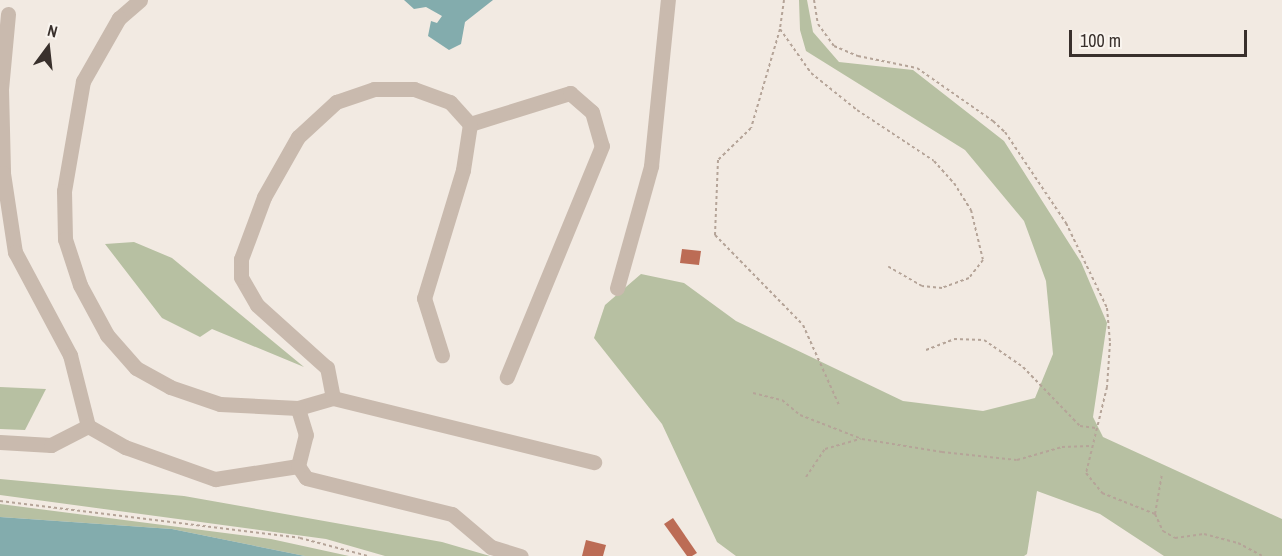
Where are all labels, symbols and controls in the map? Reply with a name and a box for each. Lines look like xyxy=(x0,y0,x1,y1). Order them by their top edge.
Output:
north arrow xyxy=(18,18,78,78)
scale bar xyxy=(1072,18,1250,56)
text: N xyxy=(45,19,60,42)
text: 100 m xyxy=(1080,28,1121,53)

